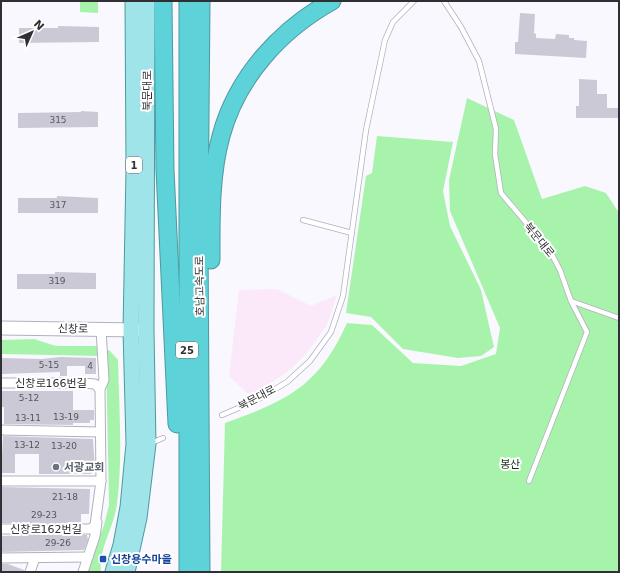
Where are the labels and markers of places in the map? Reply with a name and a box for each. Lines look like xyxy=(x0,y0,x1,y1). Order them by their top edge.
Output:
place label: 서광교회 xyxy=(64,461,104,474)
marker: 서광교회 xyxy=(51,462,61,472)
place label: 신창용수마을 xyxy=(111,553,172,566)
marker: 신창용수마을 xyxy=(98,554,108,564)

